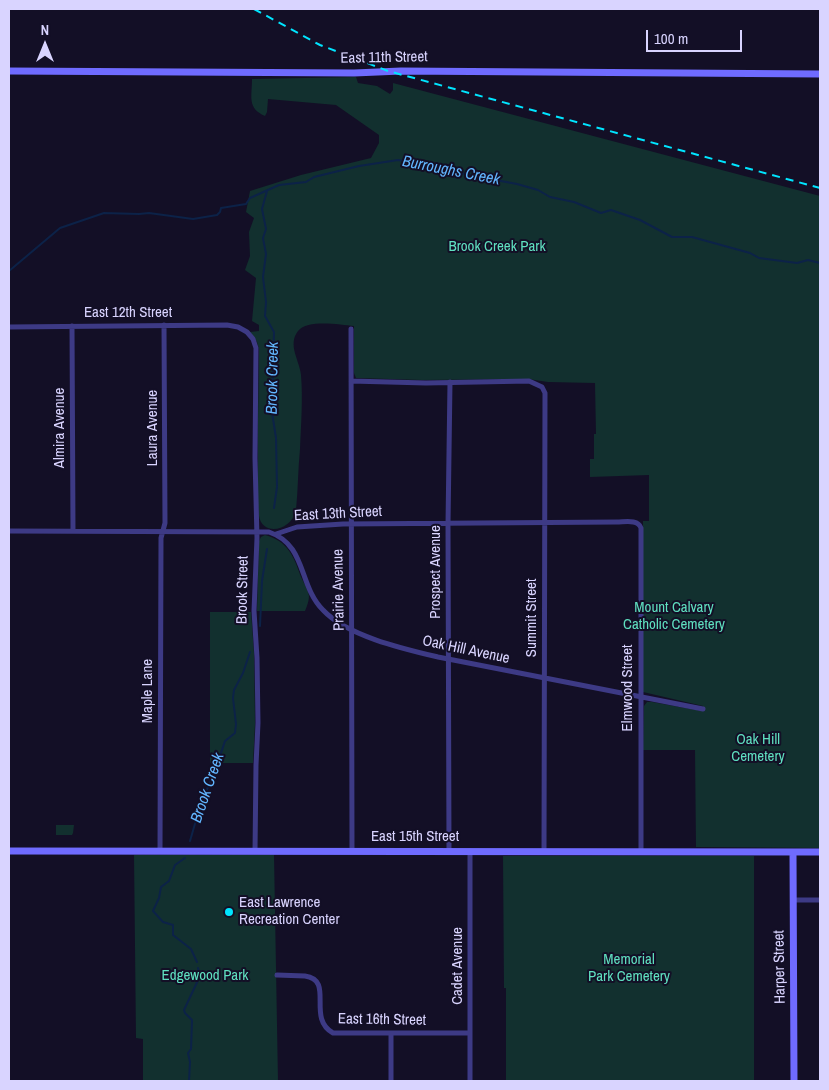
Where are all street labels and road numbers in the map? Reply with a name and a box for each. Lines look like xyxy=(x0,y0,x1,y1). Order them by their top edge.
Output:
street label: East 11th Street xyxy=(340,48,428,68)
street label: East 12th Street xyxy=(84,304,172,322)
street label: Almira Avenue xyxy=(51,388,69,468)
street label: Laura Avenue xyxy=(144,390,162,466)
street label: East 13th Street xyxy=(293,503,383,525)
street label: Prospect Avenue xyxy=(427,525,445,619)
street label: Prairie Avenue xyxy=(329,549,349,631)
street label: Brook Street xyxy=(233,556,253,624)
street label: Summit Street xyxy=(523,579,541,657)
street label: Oak Hill Avenue xyxy=(421,632,511,668)
street label: Elmwood Street xyxy=(619,645,637,731)
street label: Maple Lane xyxy=(139,659,157,723)
street label: East 15th Street xyxy=(371,828,459,846)
street label: Cadet Avenue xyxy=(449,927,467,1005)
street label: Harper Street xyxy=(770,930,790,1004)
street label: East 16th Street xyxy=(338,1010,426,1030)

